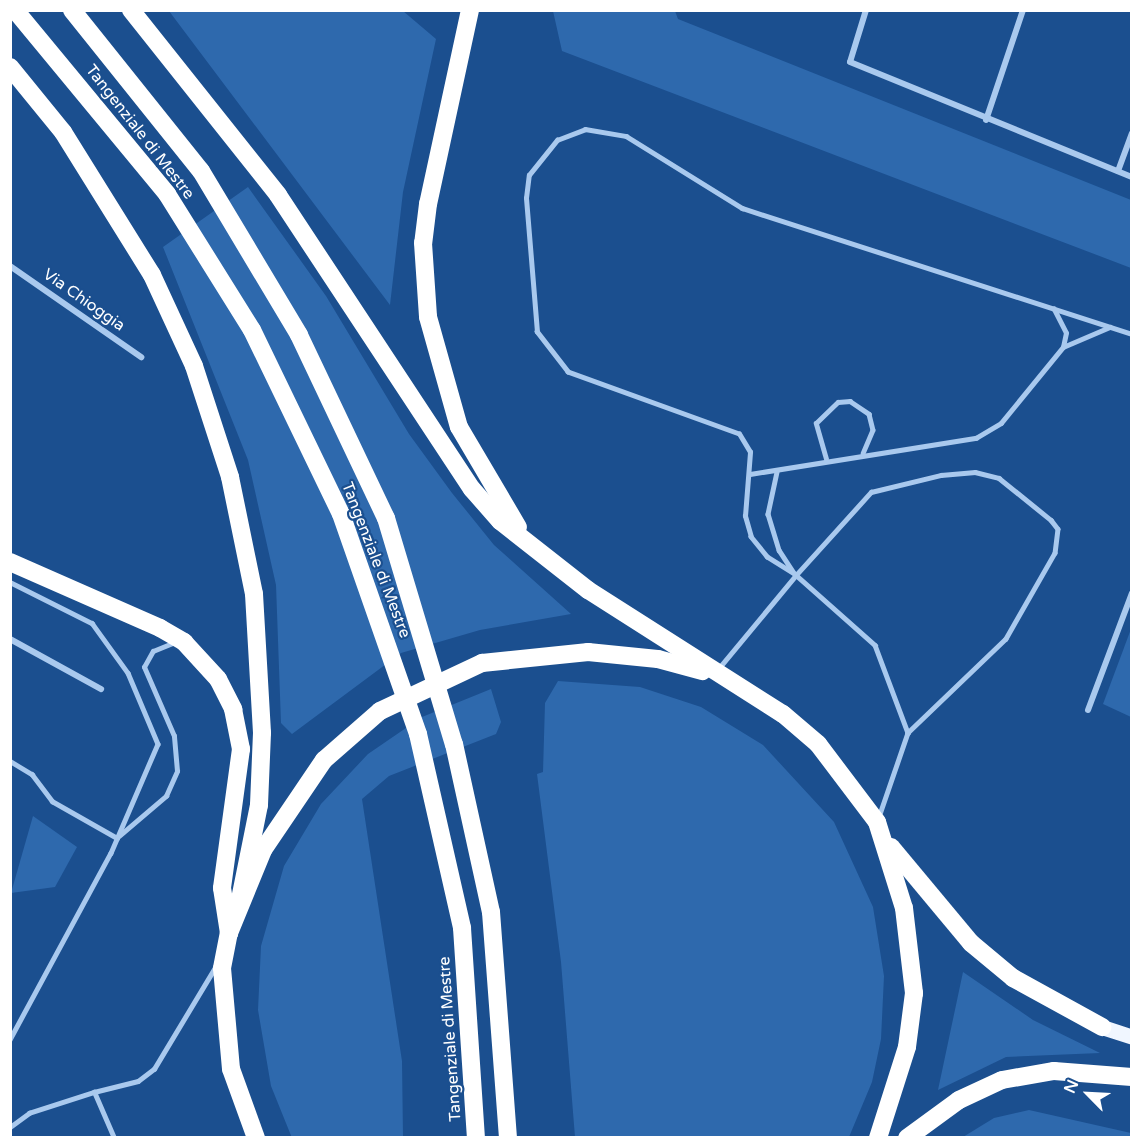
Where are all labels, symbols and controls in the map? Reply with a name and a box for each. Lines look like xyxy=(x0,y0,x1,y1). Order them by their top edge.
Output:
street label: Tangenziale di Mestre xyxy=(82,61,198,203)
street label: Via Chioggia xyxy=(39,265,129,335)
street label: Tangenziale di Mestre xyxy=(337,479,415,641)
street label: Tangenziale di Mestre xyxy=(435,956,465,1122)
north arrow xyxy=(1058,1064,1118,1124)
text: N xyxy=(1060,1077,1083,1097)

